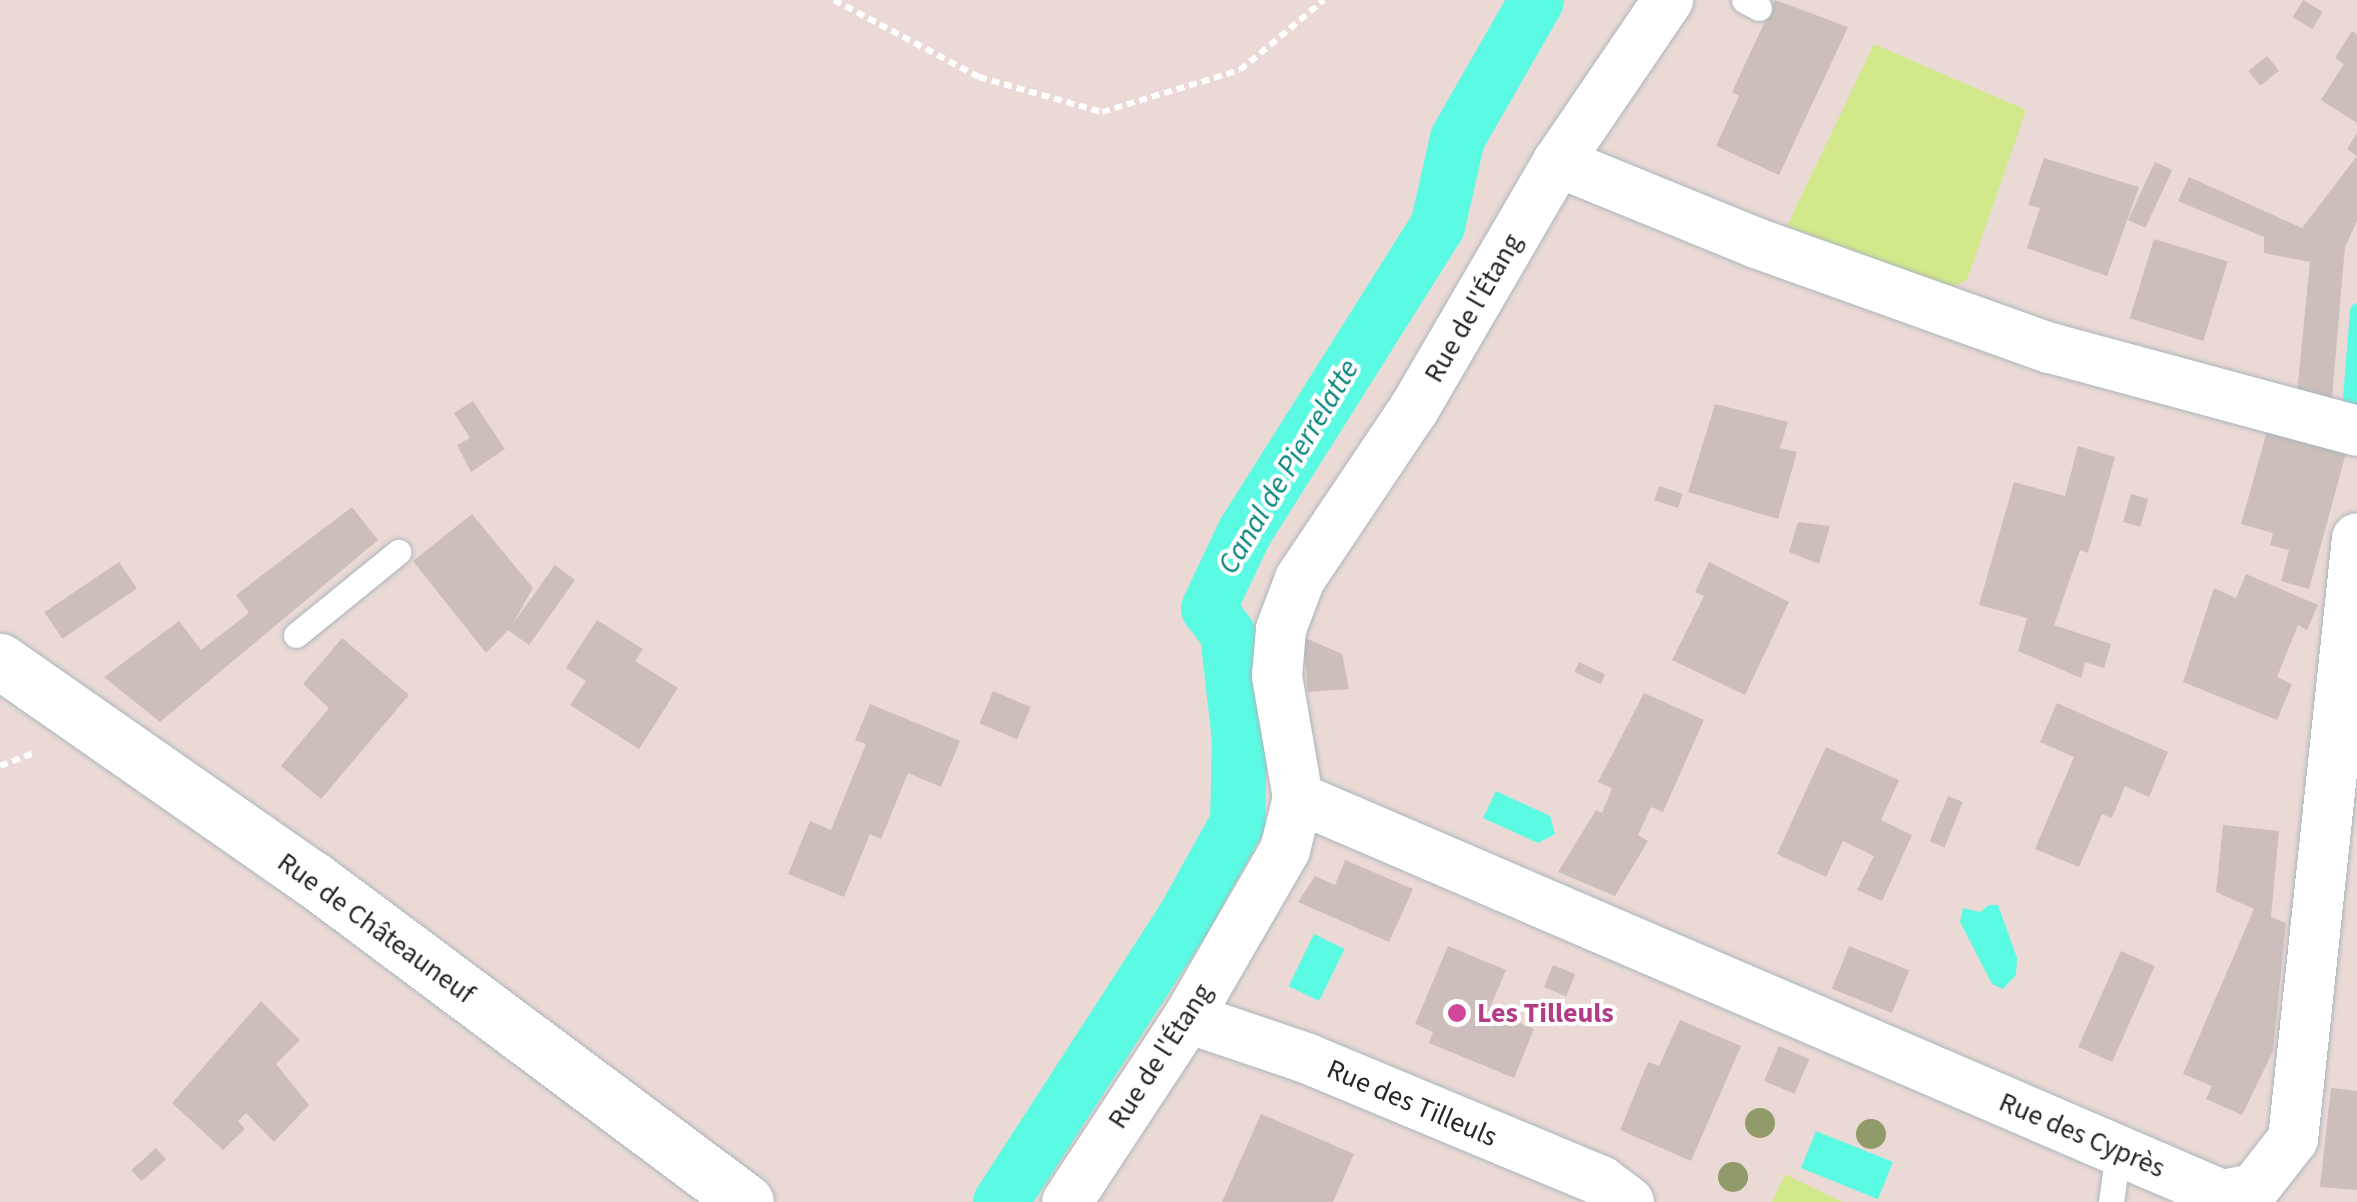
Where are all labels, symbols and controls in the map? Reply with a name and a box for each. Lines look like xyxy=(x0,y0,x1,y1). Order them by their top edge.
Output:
street label: Rue de l'Étang xyxy=(1417,228,1529,388)
water label: Canal de Pierrelatte xyxy=(1211,353,1367,581)
street label: Rue de Châteauneuf xyxy=(271,845,481,1011)
street label: Rue de l'Étang xyxy=(1101,977,1219,1135)
place label: Les Tilleuls xyxy=(1477,996,1614,1030)
marker: Les Tilleuls xyxy=(1446,1002,1468,1024)
street label: Rue des Tilleuls xyxy=(1322,1052,1502,1154)
street label: Rue des Cyprès xyxy=(1994,1085,2170,1185)

